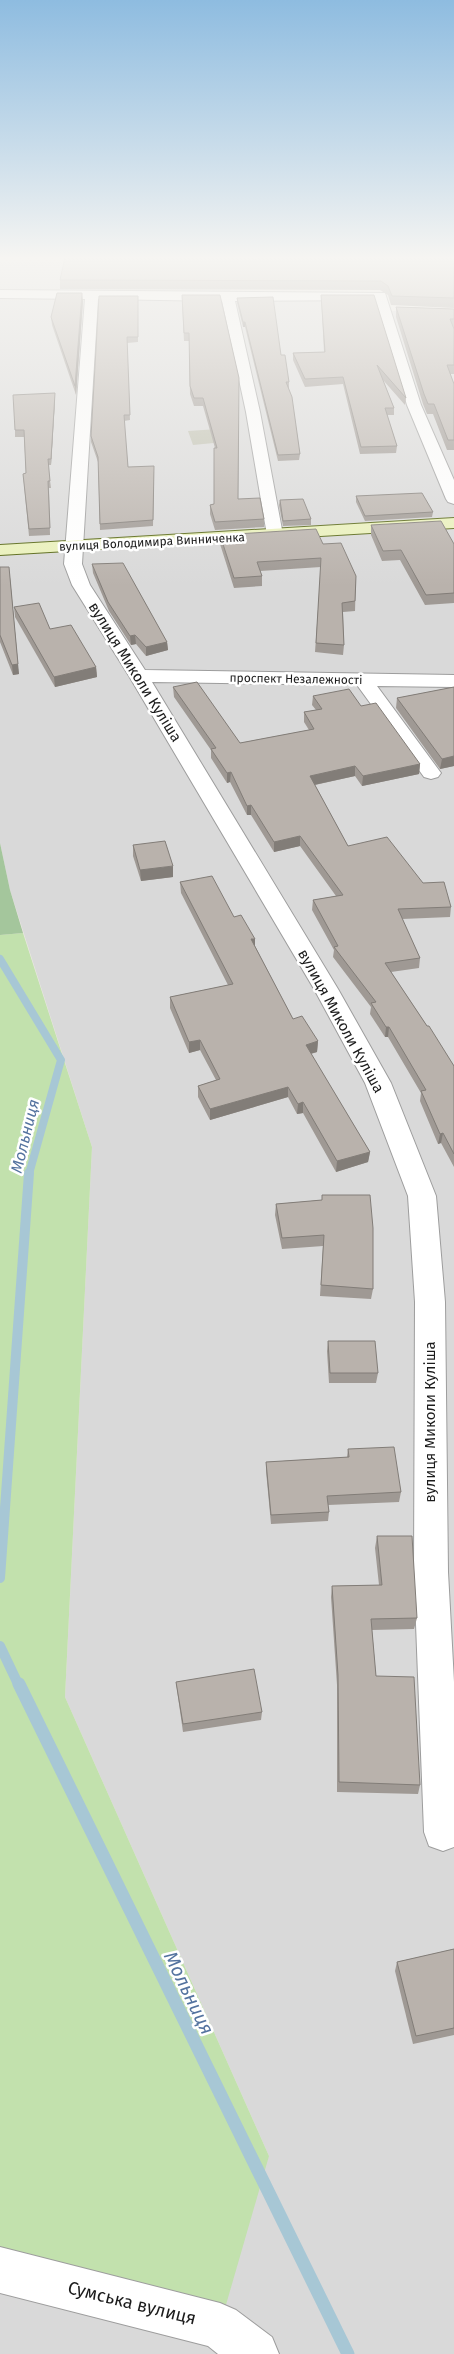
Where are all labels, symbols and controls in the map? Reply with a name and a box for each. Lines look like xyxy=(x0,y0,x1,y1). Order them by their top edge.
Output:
street label: вулиця Володимира Винниченка xyxy=(59,530,245,554)
street label: вулиця Миколи Куліша xyxy=(85,599,185,745)
street label: проспект Незалежності xyxy=(229,671,363,687)
street label: вулиця Миколи Куліша xyxy=(294,946,388,1096)
water label: Мольниця xyxy=(7,1097,43,1175)
street label: вулиця Миколи Куліша xyxy=(421,1341,439,1503)
water label: Мольниця xyxy=(159,1948,219,2038)
street label: Сумська вулиця xyxy=(65,2276,199,2330)

